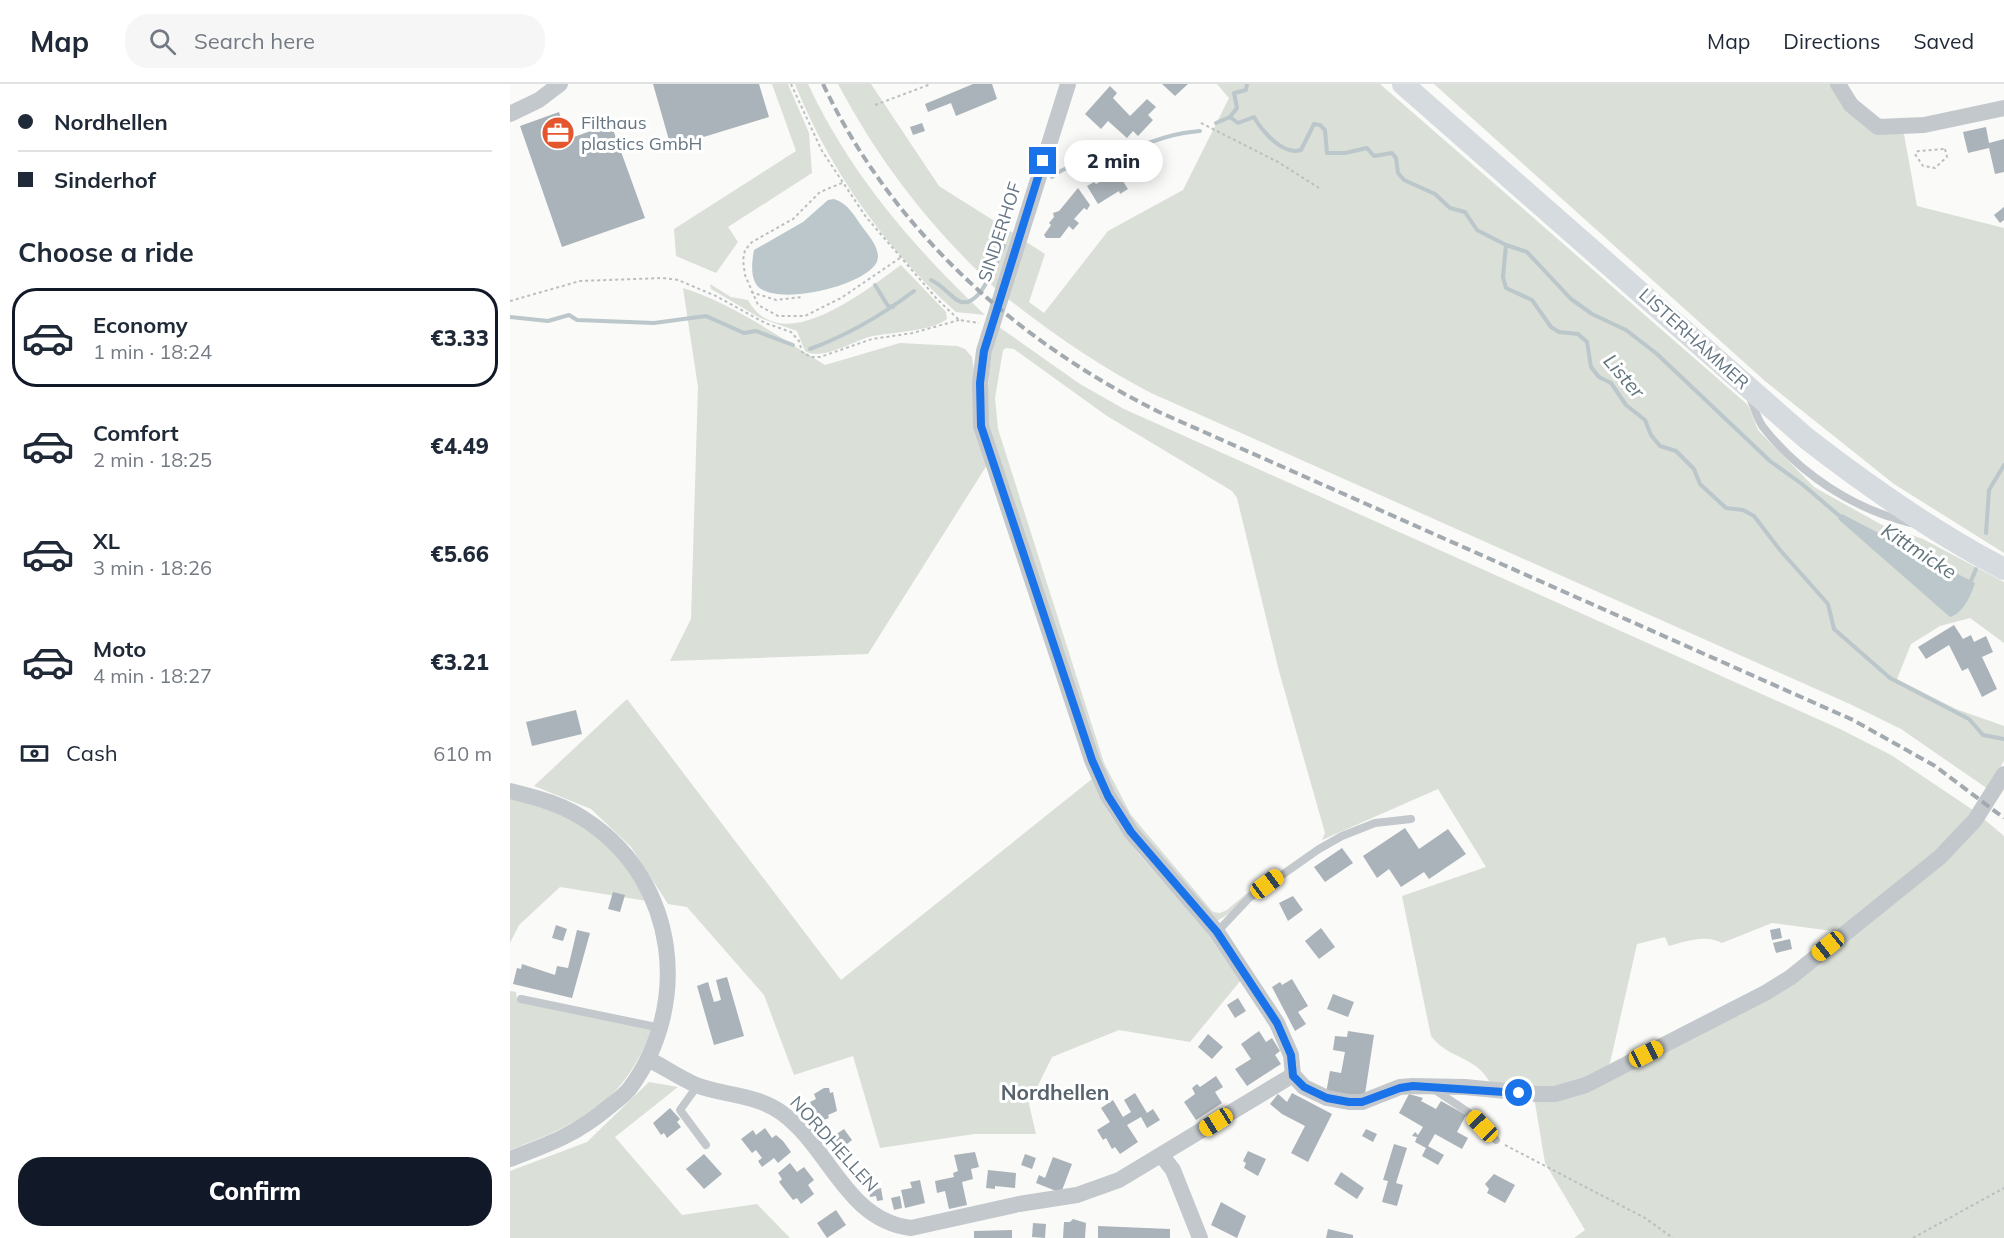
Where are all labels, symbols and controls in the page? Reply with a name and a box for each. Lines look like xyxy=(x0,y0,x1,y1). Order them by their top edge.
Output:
search box xyxy=(125,14,545,68)
text: Map xyxy=(30,24,89,59)
icon: search xyxy=(146,25,179,58)
text: Search here xyxy=(194,27,315,55)
text: Map xyxy=(1707,28,1750,54)
text: Directions xyxy=(1783,28,1880,54)
text: Saved xyxy=(1913,28,1974,54)
text: Nordhellen xyxy=(54,108,168,136)
place label: Filthaus plastics GmbH xyxy=(581,111,702,155)
office icon: Filthaus plastics GmbH xyxy=(540,115,576,151)
callout: 2 min xyxy=(1064,140,1163,182)
route end xyxy=(1029,147,1056,174)
text: 2 min xyxy=(1087,148,1140,173)
text: Sinderhof xyxy=(54,166,156,194)
street label: SINDERHOF xyxy=(973,179,1026,285)
text: Choose a ride xyxy=(18,235,194,269)
street label: LISTERHAMMER xyxy=(1635,283,1754,394)
icon: car xyxy=(21,311,75,365)
text: Economy xyxy=(93,311,188,339)
text: €3.33 xyxy=(430,324,489,352)
text: 1 min · 18:24 xyxy=(93,339,212,364)
water label: Lister xyxy=(1598,348,1651,403)
icon: car xyxy=(21,419,75,473)
text: Comfort xyxy=(93,419,179,447)
text: €4.49 xyxy=(430,432,489,460)
text: 2 min · 18:25 xyxy=(93,447,212,472)
water label: Kittmicke xyxy=(1877,517,1962,584)
icon: car xyxy=(21,527,75,581)
text: XL xyxy=(93,527,120,555)
text: €5.66 xyxy=(430,540,489,568)
text: 3 min · 18:26 xyxy=(93,555,212,580)
icon: car xyxy=(21,635,75,689)
text: Moto xyxy=(93,635,146,663)
text: €3.21 xyxy=(430,648,489,676)
text: 4 min · 18:27 xyxy=(93,663,212,688)
icon: cash xyxy=(18,737,51,770)
text: Cash xyxy=(66,739,118,767)
text: 610 m xyxy=(433,741,492,766)
car xyxy=(1247,866,1287,902)
car xyxy=(1808,928,1848,964)
car xyxy=(1626,1038,1666,1070)
district label: Nordhellen xyxy=(1001,1079,1109,1105)
route start xyxy=(1505,1079,1532,1106)
street label: NORDHELLEN xyxy=(785,1091,883,1196)
car xyxy=(1196,1105,1236,1139)
car xyxy=(1463,1107,1501,1145)
button: Confirm xyxy=(18,1157,492,1226)

